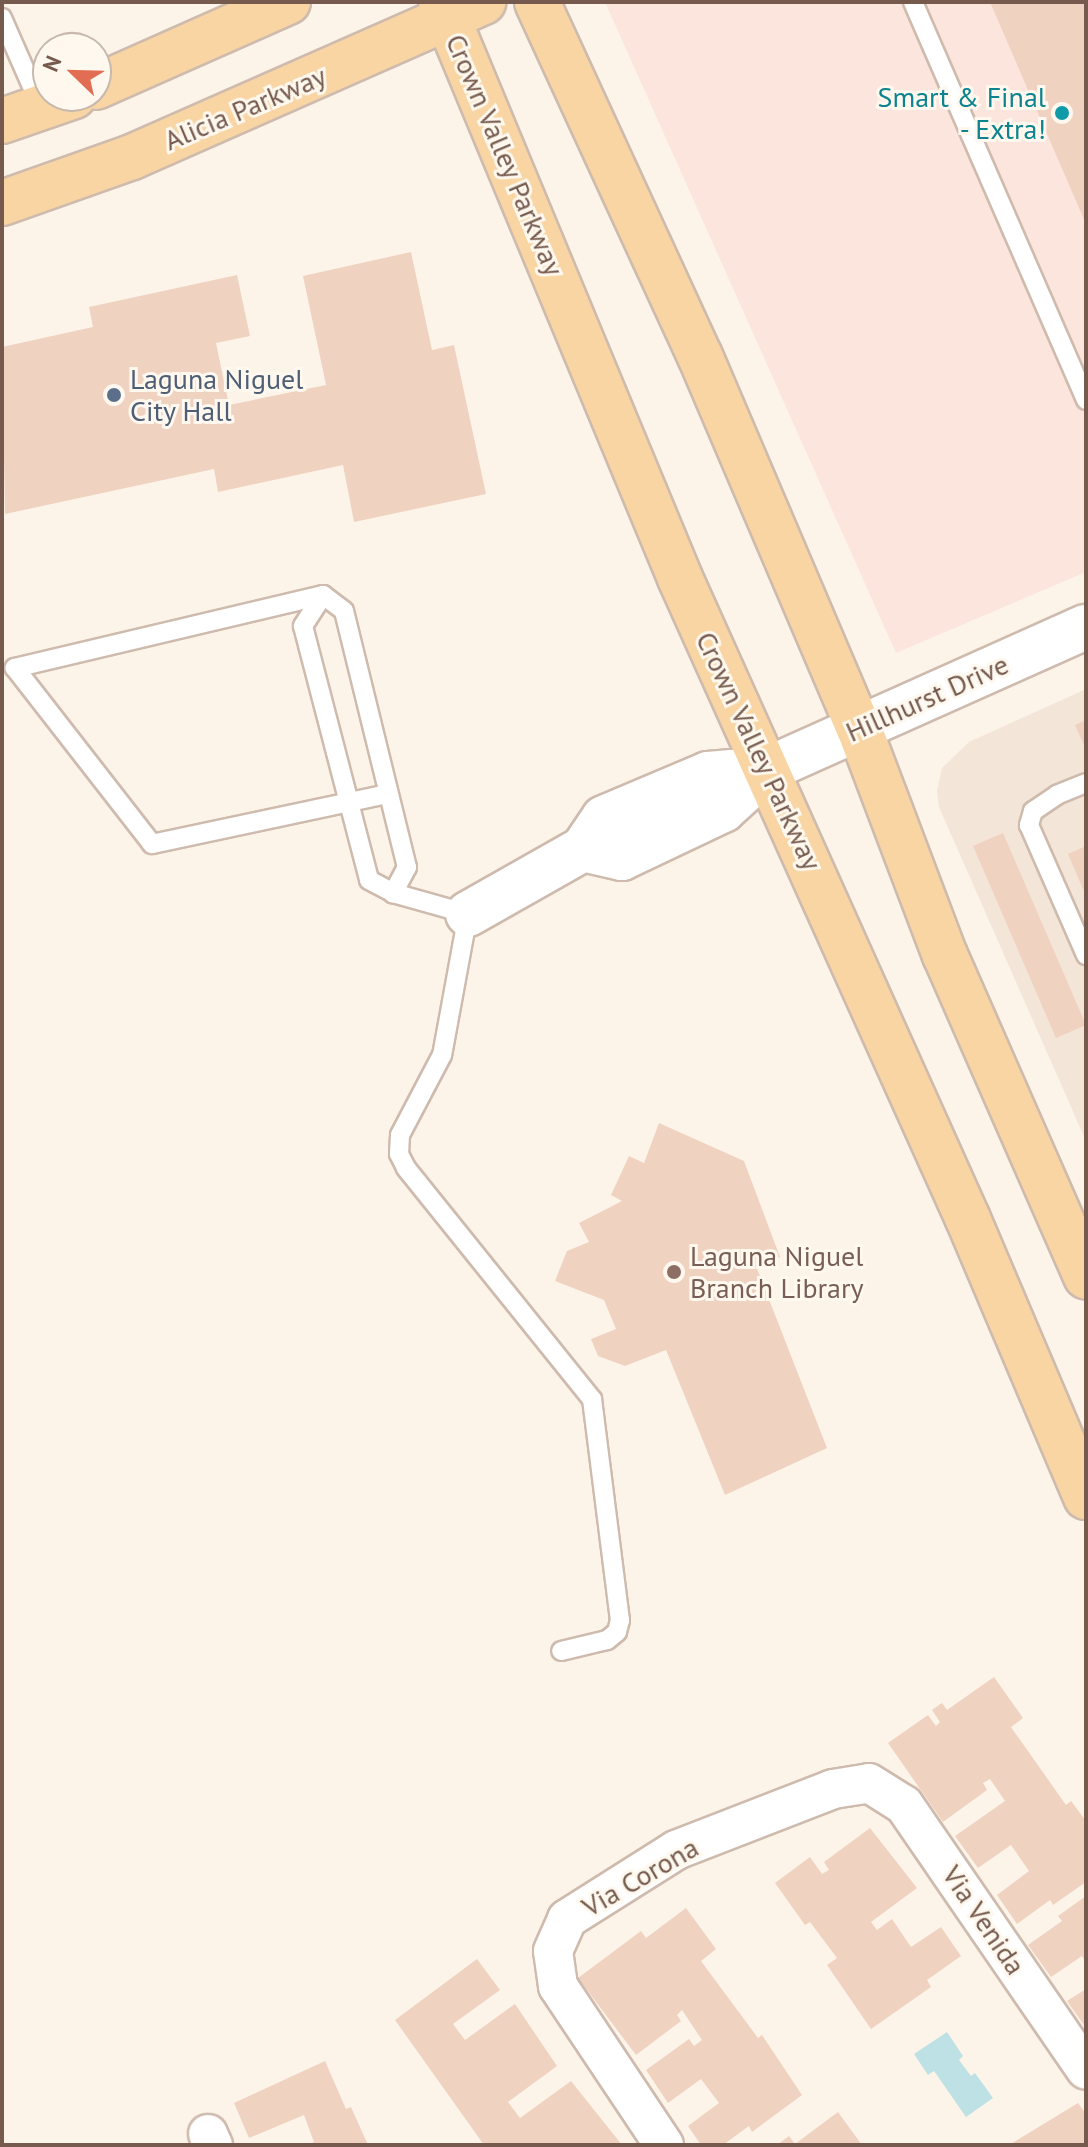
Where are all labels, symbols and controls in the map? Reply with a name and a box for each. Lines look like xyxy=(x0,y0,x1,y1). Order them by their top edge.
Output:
street label: Crown Valley Parkway xyxy=(439,28,571,282)
north arrow xyxy=(32,32,112,112)
text: N xyxy=(36,51,67,76)
street label: Alicia Parkway xyxy=(159,59,331,157)
place label: Smart & Final - Extra! xyxy=(878,80,1046,146)
marker: Smart & Final - Extra! xyxy=(1053,104,1071,122)
place label: Laguna Niguel City Hall xyxy=(130,362,303,428)
marker: Laguna Niguel City Hall xyxy=(105,386,123,404)
street label: Crown Valley Parkway xyxy=(689,626,829,876)
street label: Hillhurst Drive xyxy=(841,647,1013,749)
place label: Laguna Niguel Branch Library xyxy=(690,1239,864,1305)
marker: Laguna Niguel Branch Library xyxy=(665,1263,683,1281)
street label: Via Corona xyxy=(576,1830,704,1924)
street label: Via Venida xyxy=(935,1859,1033,1981)

